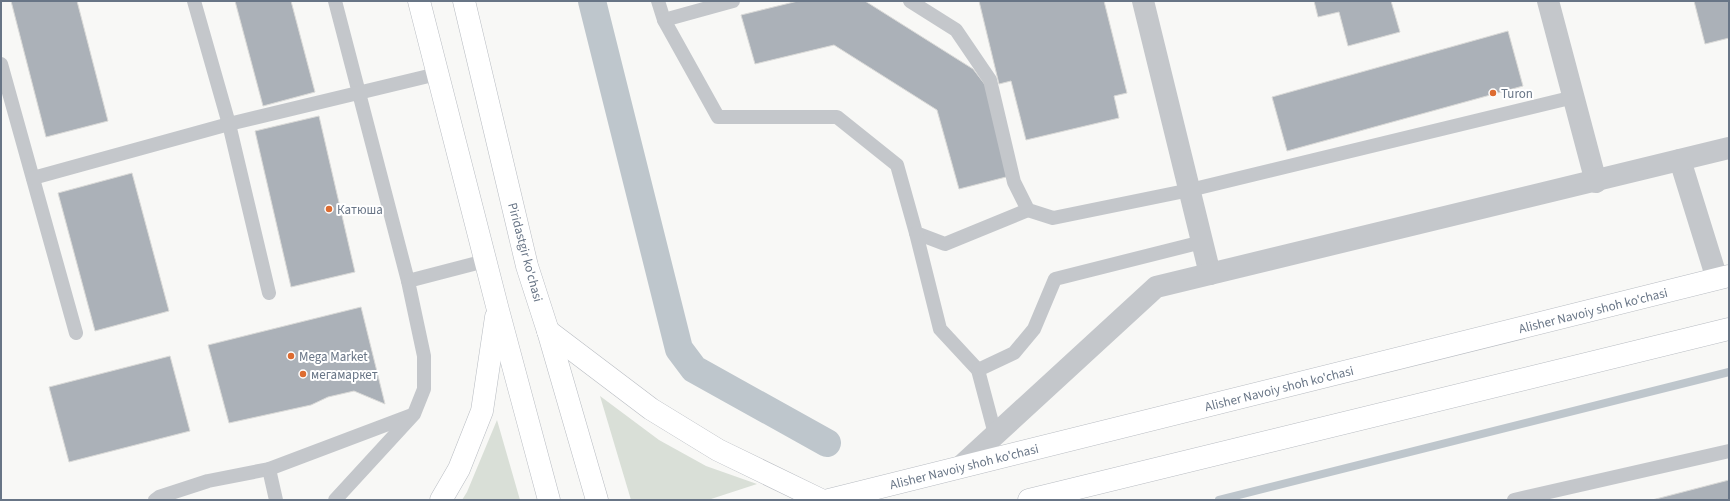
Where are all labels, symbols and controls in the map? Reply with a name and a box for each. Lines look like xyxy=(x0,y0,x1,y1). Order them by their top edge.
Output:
place label: Turon xyxy=(1501,85,1533,103)
marker: Turon xyxy=(1488,88,1498,98)
place label: Катюша xyxy=(337,201,383,219)
street label: Piridastgir ko'chasi xyxy=(503,201,547,304)
marker: Катюша xyxy=(324,204,334,214)
street label: Alisher Navoiy shoh ko'chasi xyxy=(1517,284,1670,338)
place label: Mega Market xyxy=(299,348,368,366)
marker: Mega Market xyxy=(286,351,296,361)
street label: Alisher Navoiy shoh ko'chasi xyxy=(1203,362,1356,416)
place label: мегамаркет xyxy=(311,366,378,384)
marker: мегамаркет xyxy=(298,369,308,379)
street label: Alisher Navoiy shoh ko'chasi xyxy=(888,440,1041,494)

